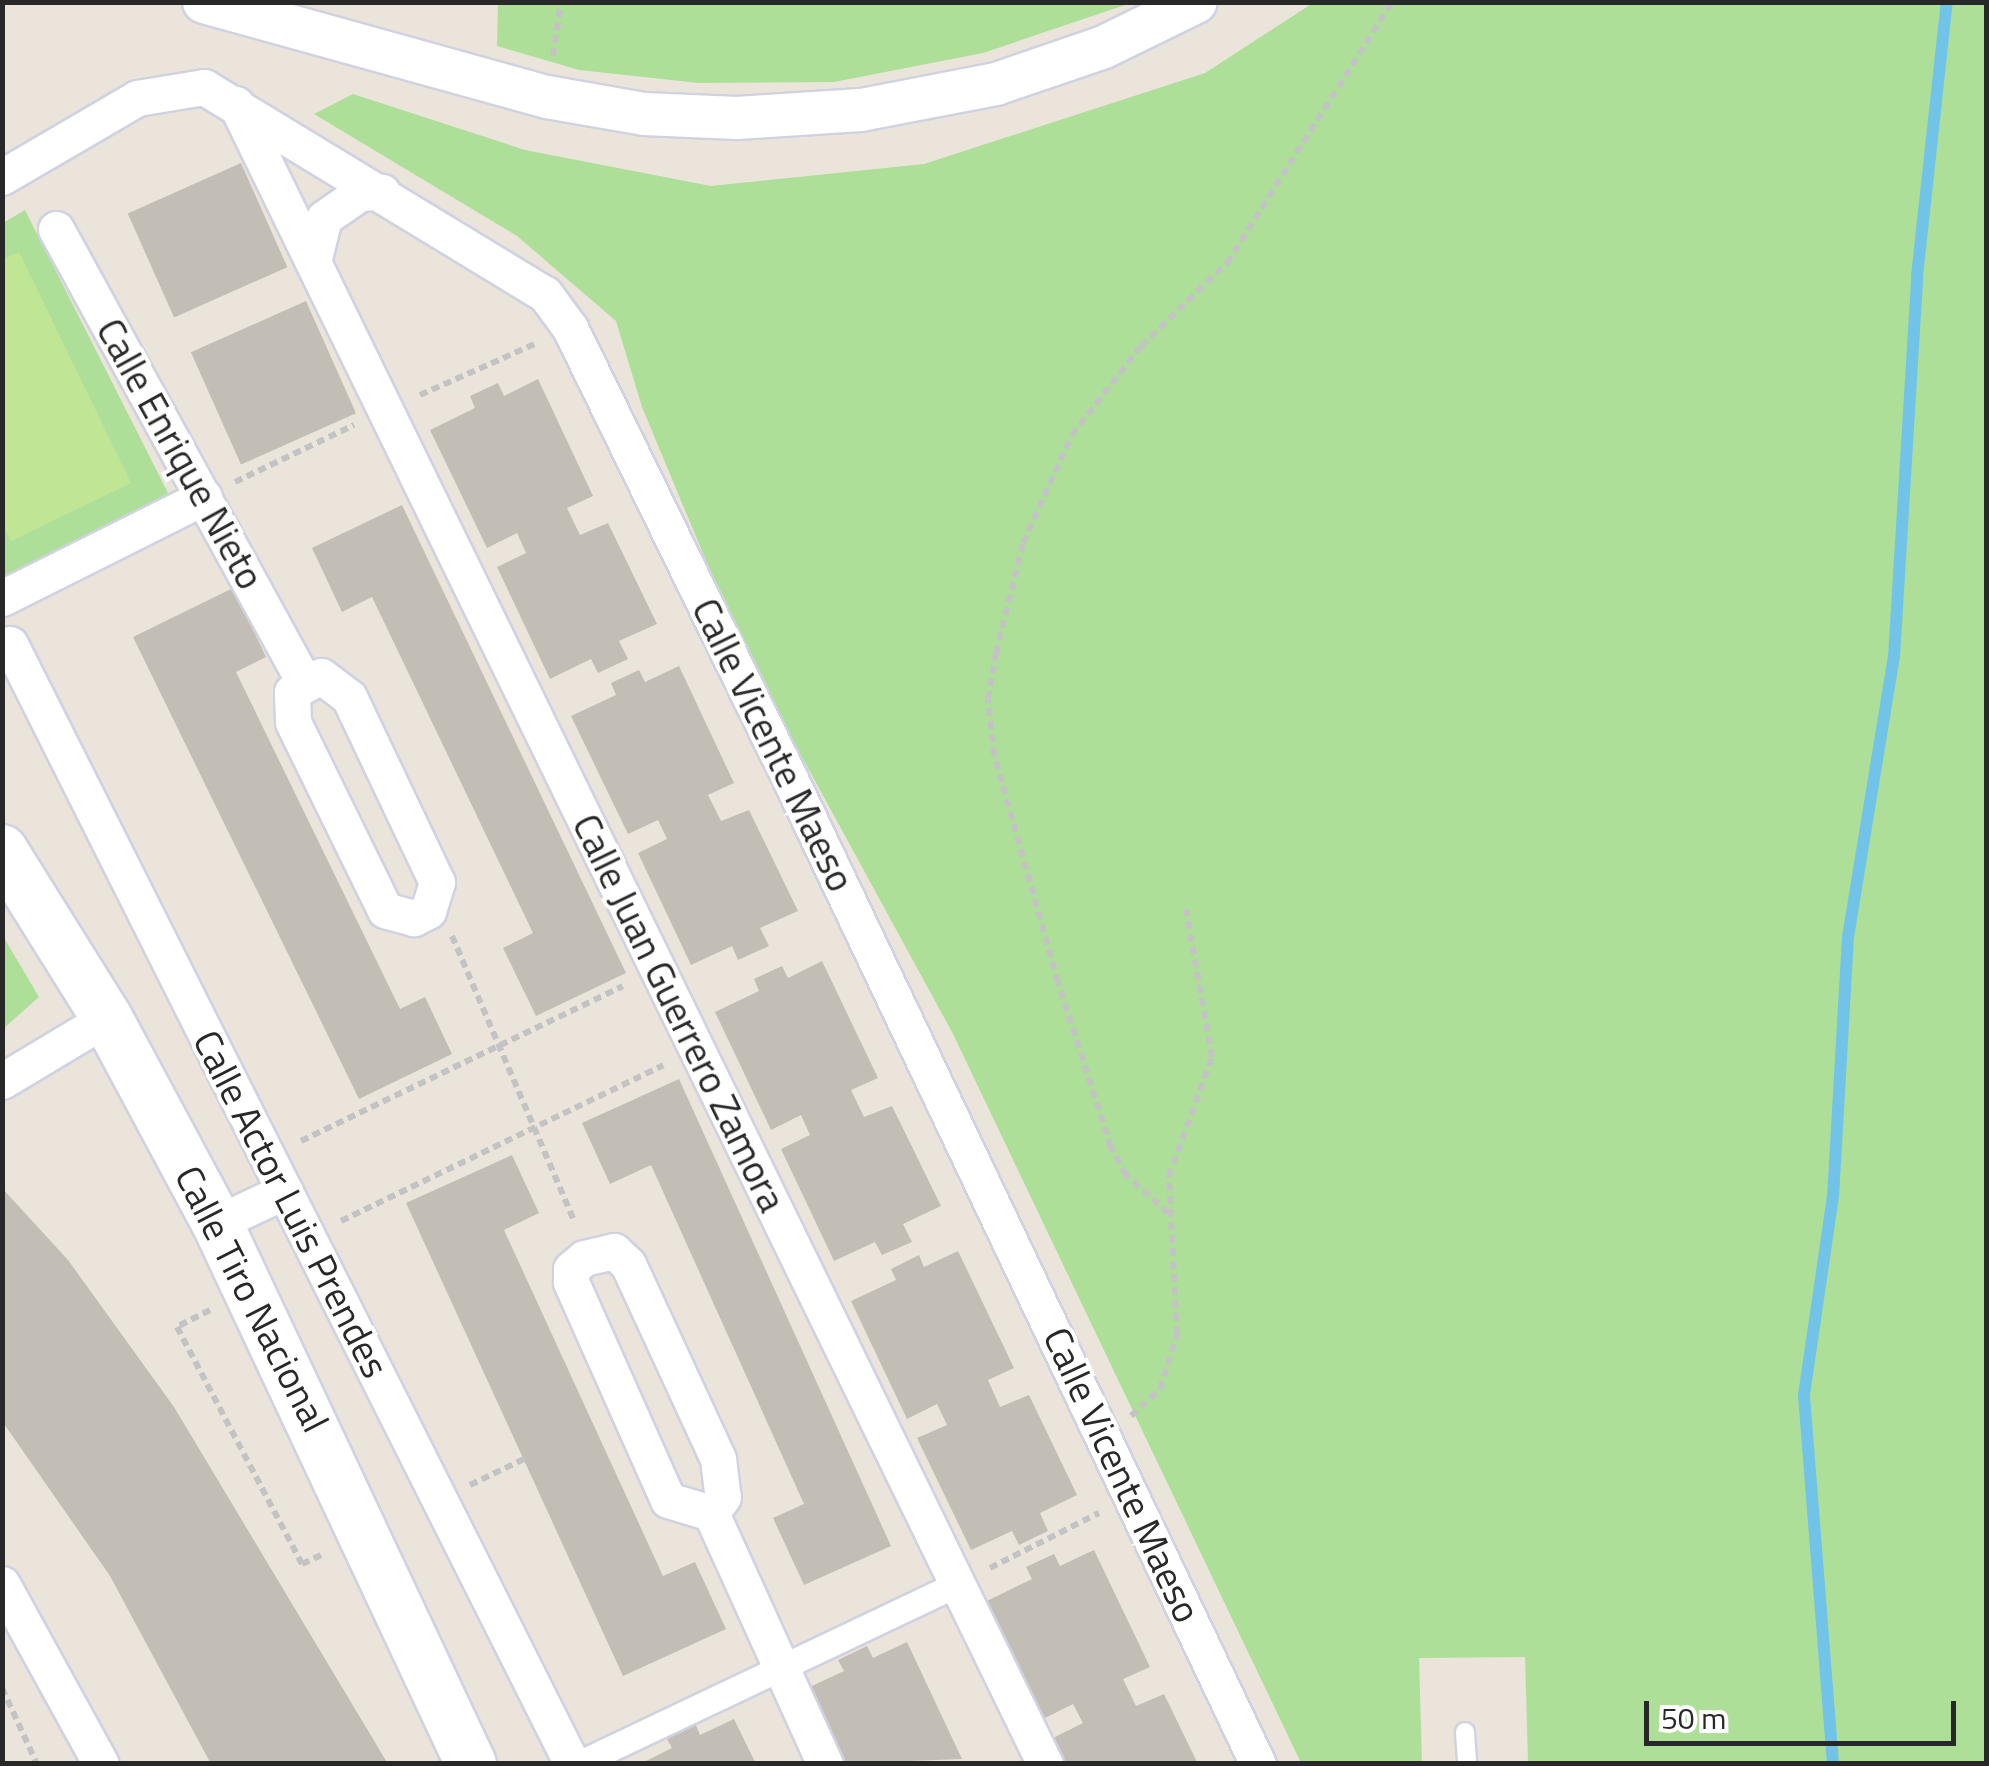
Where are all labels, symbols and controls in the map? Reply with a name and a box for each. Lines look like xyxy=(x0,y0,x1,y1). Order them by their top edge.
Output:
street label: Calle Enrique Nieto xyxy=(87,311,273,597)
street label: Calle Vicente Maeso xyxy=(682,591,864,899)
street label: Calle Juan Guerrero Zamora xyxy=(563,807,795,1219)
street label: Calle Actor Luis Prendes xyxy=(184,1023,398,1385)
street label: Calle Tiro Nacional xyxy=(165,1158,339,1440)
street label: Calle Vicente Maeso xyxy=(1034,1320,1210,1630)
scale bar xyxy=(1649,1681,1962,1743)
text: 50 m xyxy=(1661,1695,1726,1741)

